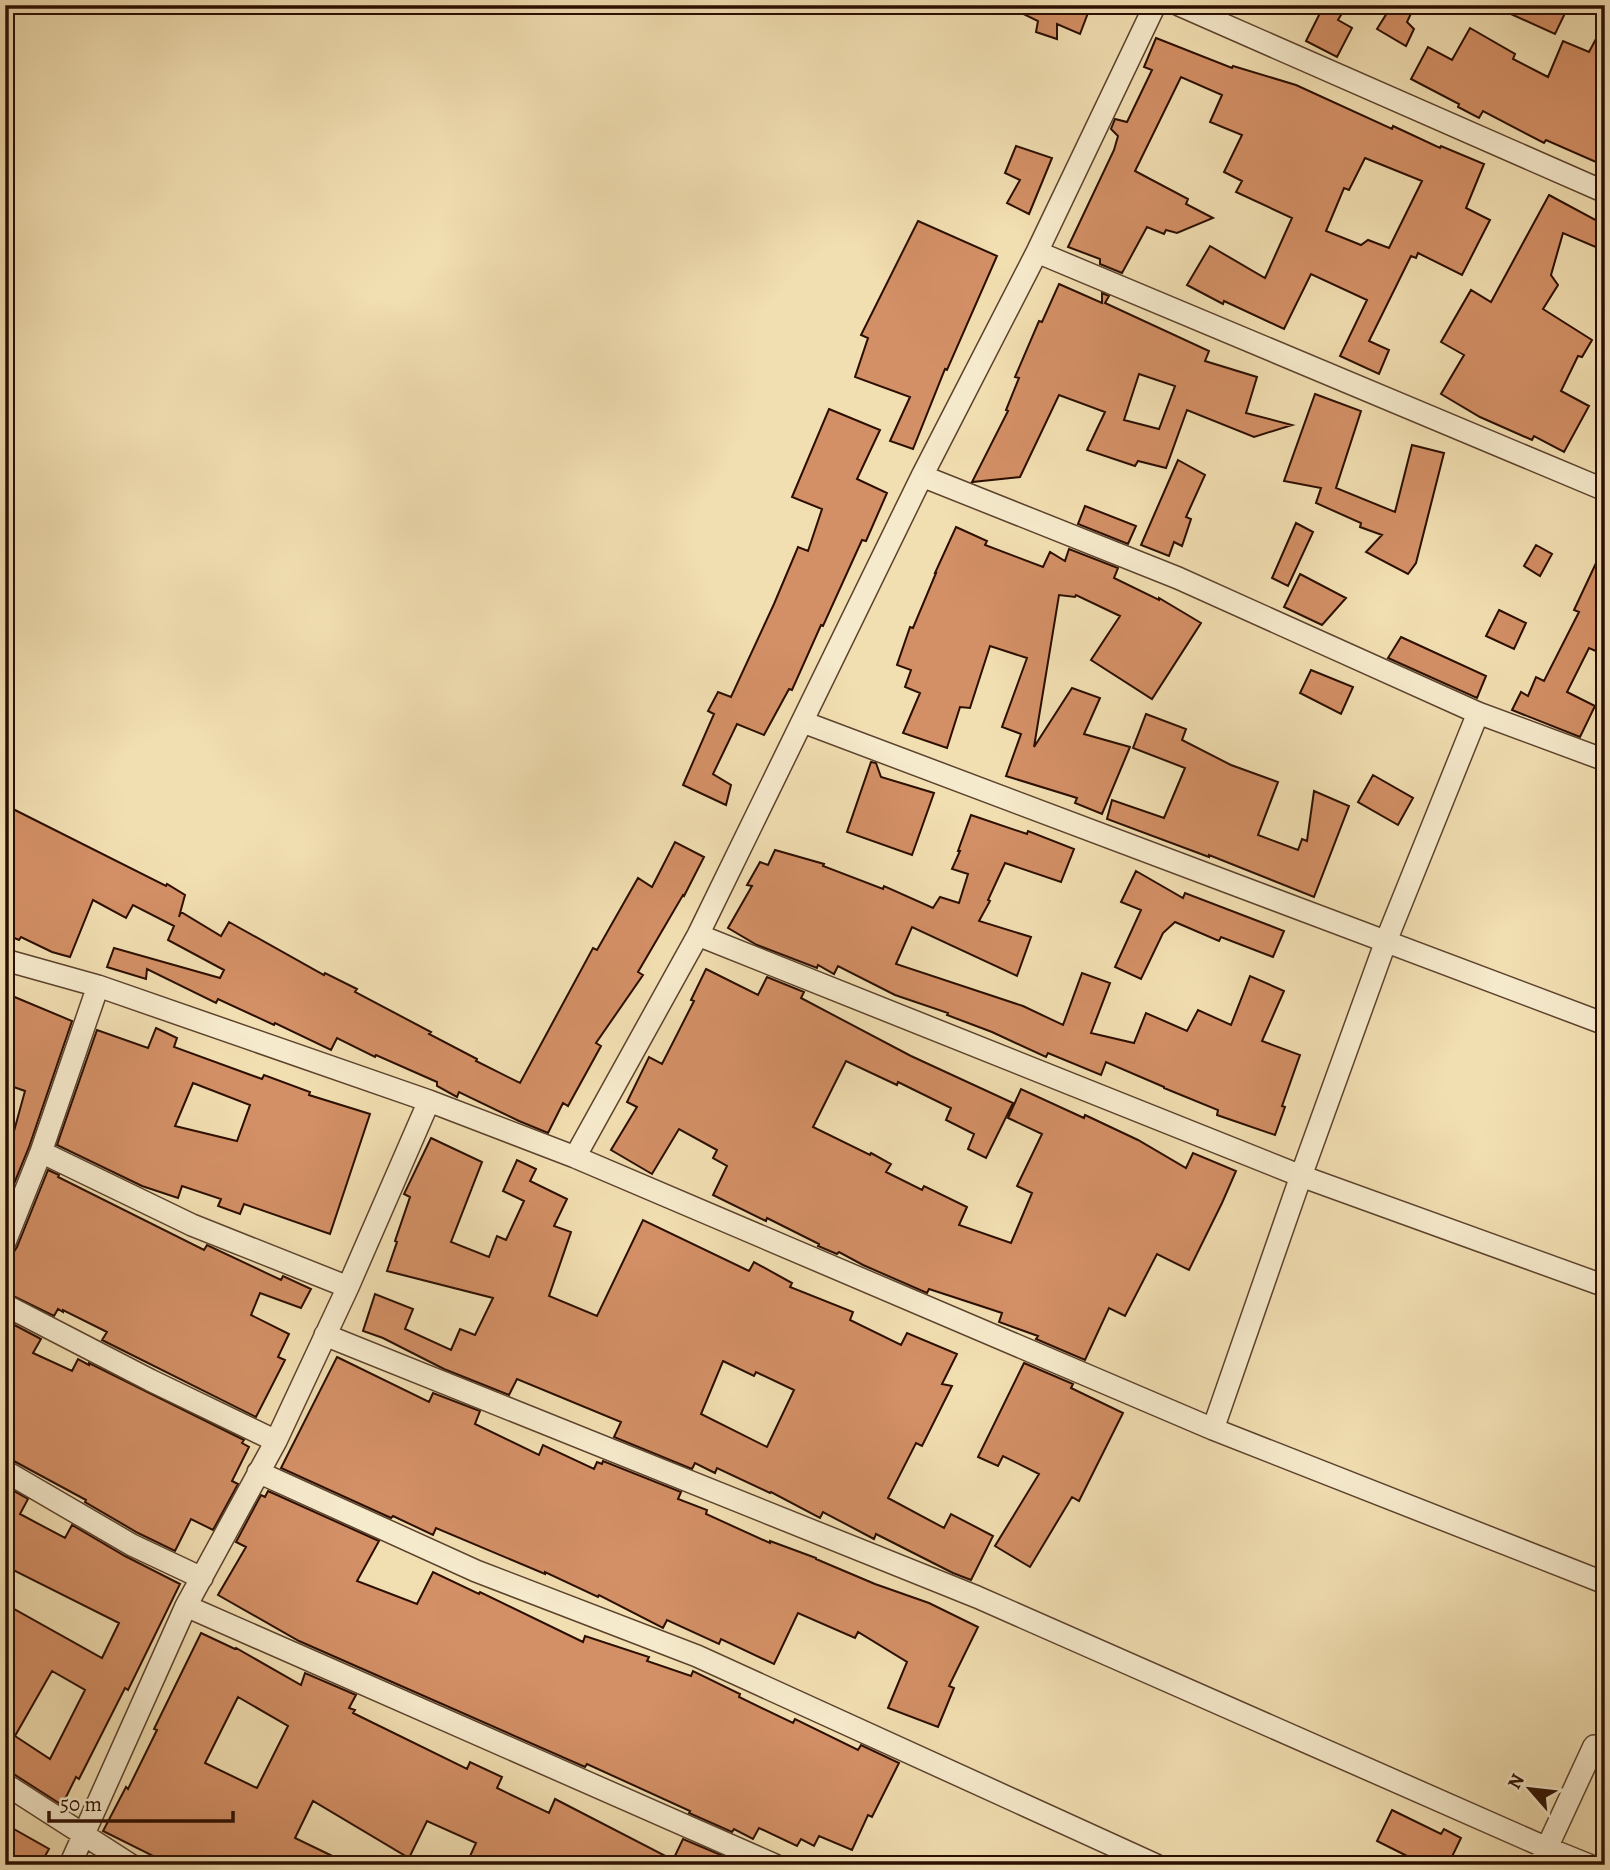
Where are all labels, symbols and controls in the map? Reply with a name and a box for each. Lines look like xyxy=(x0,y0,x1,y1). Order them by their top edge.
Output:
north arrow xyxy=(1494,1755,1564,1825)
text: N xyxy=(1501,1769,1531,1794)
scale bar xyxy=(49,1779,233,1823)
text: 50 m xyxy=(60,1790,102,1818)

